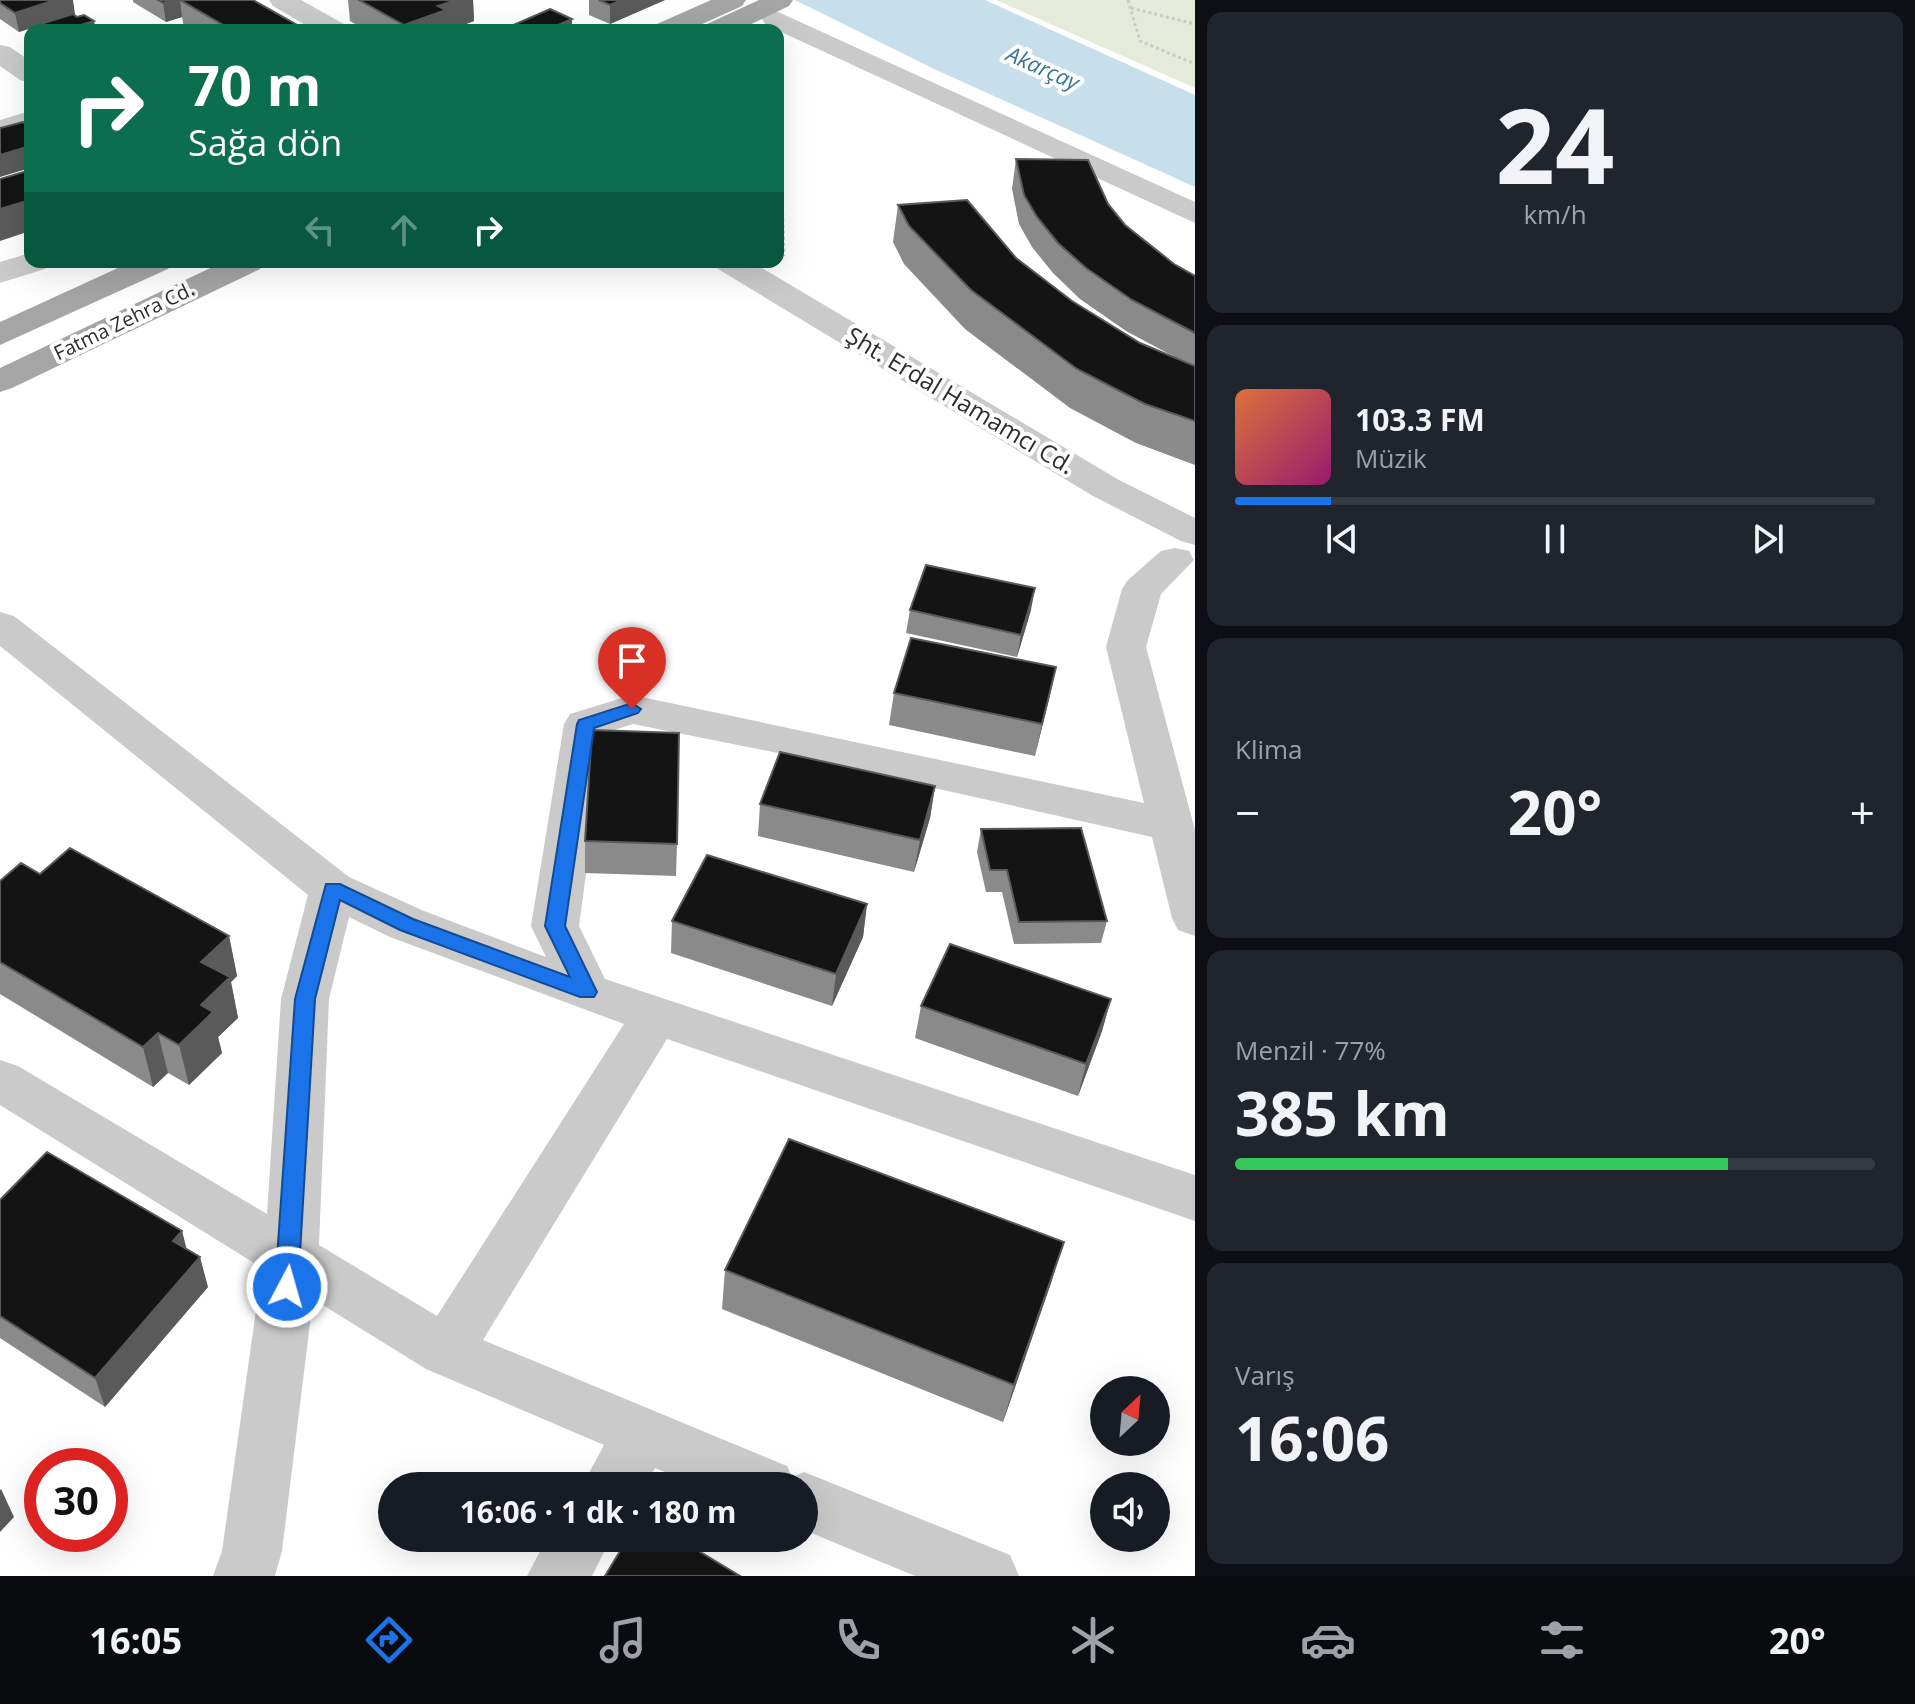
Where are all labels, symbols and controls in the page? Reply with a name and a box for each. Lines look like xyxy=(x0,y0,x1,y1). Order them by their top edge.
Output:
water label: Akarçay xyxy=(1000,37,1086,97)
text: 70 m xyxy=(188,46,322,122)
icon: right xyxy=(56,56,160,160)
text: 24 xyxy=(1496,73,1614,214)
text: Sağa dön xyxy=(188,118,342,167)
text: km/h xyxy=(1523,196,1587,232)
icon: left xyxy=(298,208,342,252)
icon: ahead xyxy=(382,208,426,252)
icon: right xyxy=(466,208,510,252)
street label: Fatma Zehra Cd. xyxy=(49,275,198,366)
street label: Şht. Erdal Hamamcı Cd. xyxy=(840,318,1081,481)
text: 103.3 FM xyxy=(1355,399,1485,440)
text: Müzik xyxy=(1355,440,1427,476)
icon: previous xyxy=(1320,517,1364,561)
icon: pause xyxy=(1533,517,1577,561)
icon: next xyxy=(1746,517,1790,561)
pin xyxy=(598,627,666,709)
icon: arrive xyxy=(610,639,654,683)
text: Klima xyxy=(1235,731,1303,767)
text: 20° xyxy=(1508,771,1602,853)
text: − xyxy=(1235,782,1260,842)
text: + xyxy=(1850,782,1875,842)
text: Menzil · 77% xyxy=(1235,1032,1386,1068)
text: 385 km xyxy=(1235,1072,1450,1154)
position arrow xyxy=(245,1245,329,1329)
text: Varış xyxy=(1235,1357,1295,1393)
north arrow xyxy=(1090,1376,1170,1456)
map controls xyxy=(1090,1376,1170,1552)
text: 16:06 xyxy=(1235,1397,1389,1479)
speed limit sign: 30 xyxy=(24,1448,128,1552)
button: sound xyxy=(1090,1472,1170,1552)
text: 16:06 · 1 dk · 180 m xyxy=(460,1491,736,1532)
icon: directions xyxy=(361,1612,417,1668)
icon: music xyxy=(595,1612,651,1668)
icon: phone xyxy=(830,1612,886,1668)
icon: climate xyxy=(1065,1612,1121,1668)
icon: car xyxy=(1300,1612,1356,1668)
icon: filters xyxy=(1534,1612,1590,1668)
text: 16:05 xyxy=(89,1616,182,1665)
text: 20° xyxy=(1769,1616,1826,1665)

